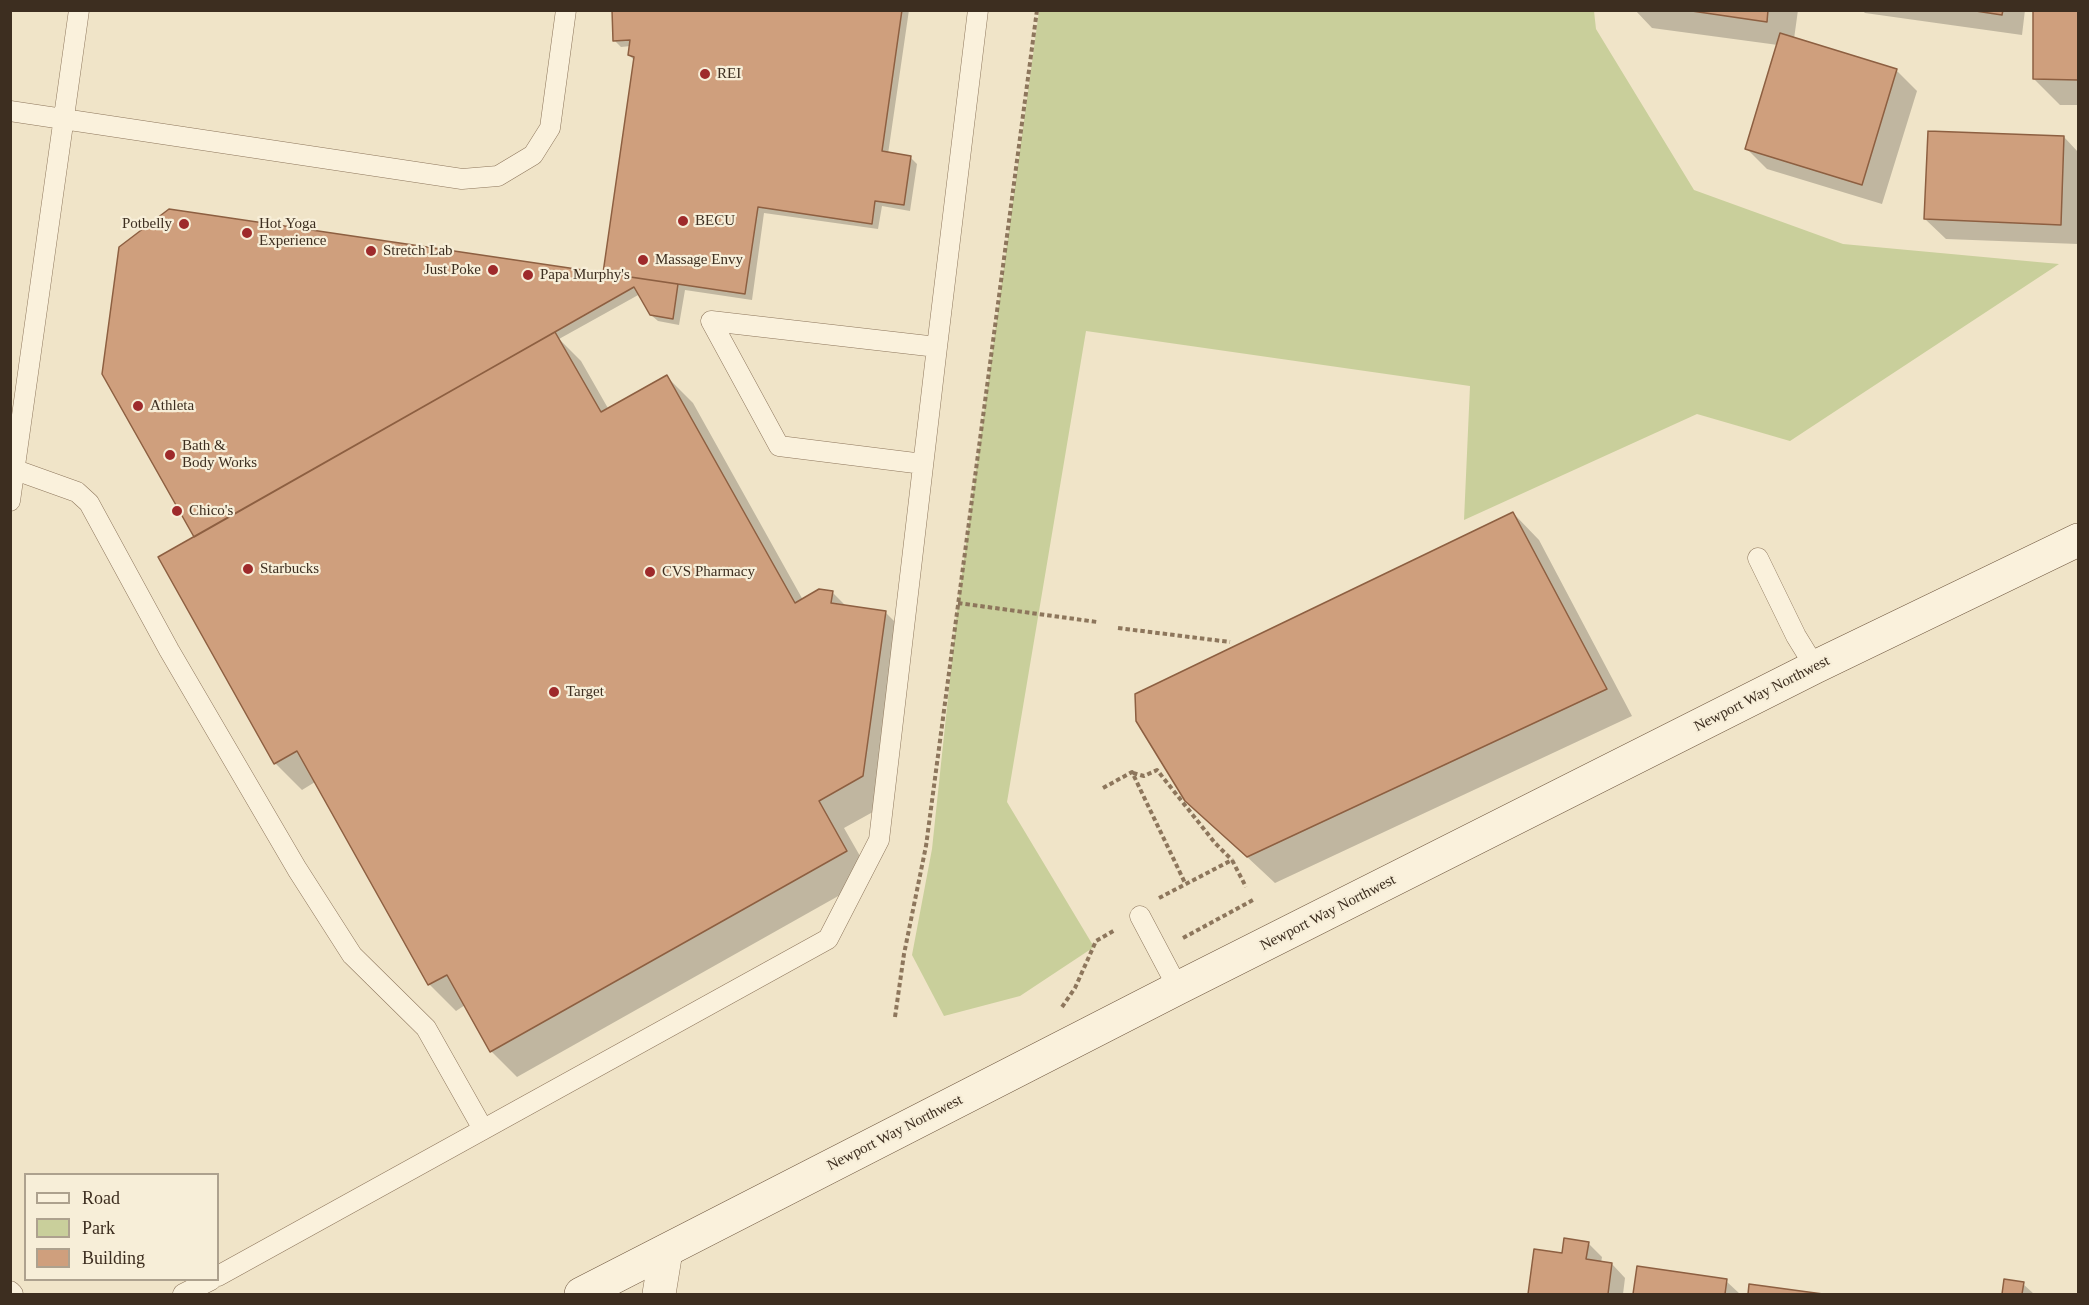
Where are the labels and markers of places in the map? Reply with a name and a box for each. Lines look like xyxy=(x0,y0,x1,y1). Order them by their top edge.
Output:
place label: REI xyxy=(717,65,741,83)
marker: REI xyxy=(698,67,712,81)
place label: BECU xyxy=(695,212,735,230)
marker: BECU xyxy=(676,214,690,228)
place label: Potbelly xyxy=(122,215,172,233)
place label: Hot Yoga Experience xyxy=(259,215,326,250)
marker: Potbelly xyxy=(177,217,191,231)
marker: Hot Yoga Experience xyxy=(240,226,254,240)
place label: Stretch Lab xyxy=(383,242,453,260)
marker: Stretch Lab xyxy=(364,244,378,258)
place label: Massage Envy xyxy=(655,251,743,269)
marker: Massage Envy xyxy=(636,253,650,267)
place label: Just Poke xyxy=(424,261,481,279)
marker: Just Poke xyxy=(486,263,500,277)
place label: Papa Murphy's xyxy=(540,266,630,284)
marker: Papa Murphy's xyxy=(521,268,535,282)
place label: Athleta xyxy=(150,397,194,415)
marker: Athleta xyxy=(131,399,145,413)
place label: Bath & Body Works xyxy=(182,437,257,472)
marker: Bath & Body Works xyxy=(163,448,177,462)
place label: Chico's xyxy=(189,502,233,520)
marker: Chico's xyxy=(170,504,184,518)
place label: Starbucks xyxy=(260,560,319,578)
marker: Starbucks xyxy=(241,562,255,576)
place label: CVS Pharmacy xyxy=(662,563,755,581)
marker: CVS Pharmacy xyxy=(643,565,657,579)
place label: Target xyxy=(566,683,604,701)
marker: Target xyxy=(547,685,561,699)

